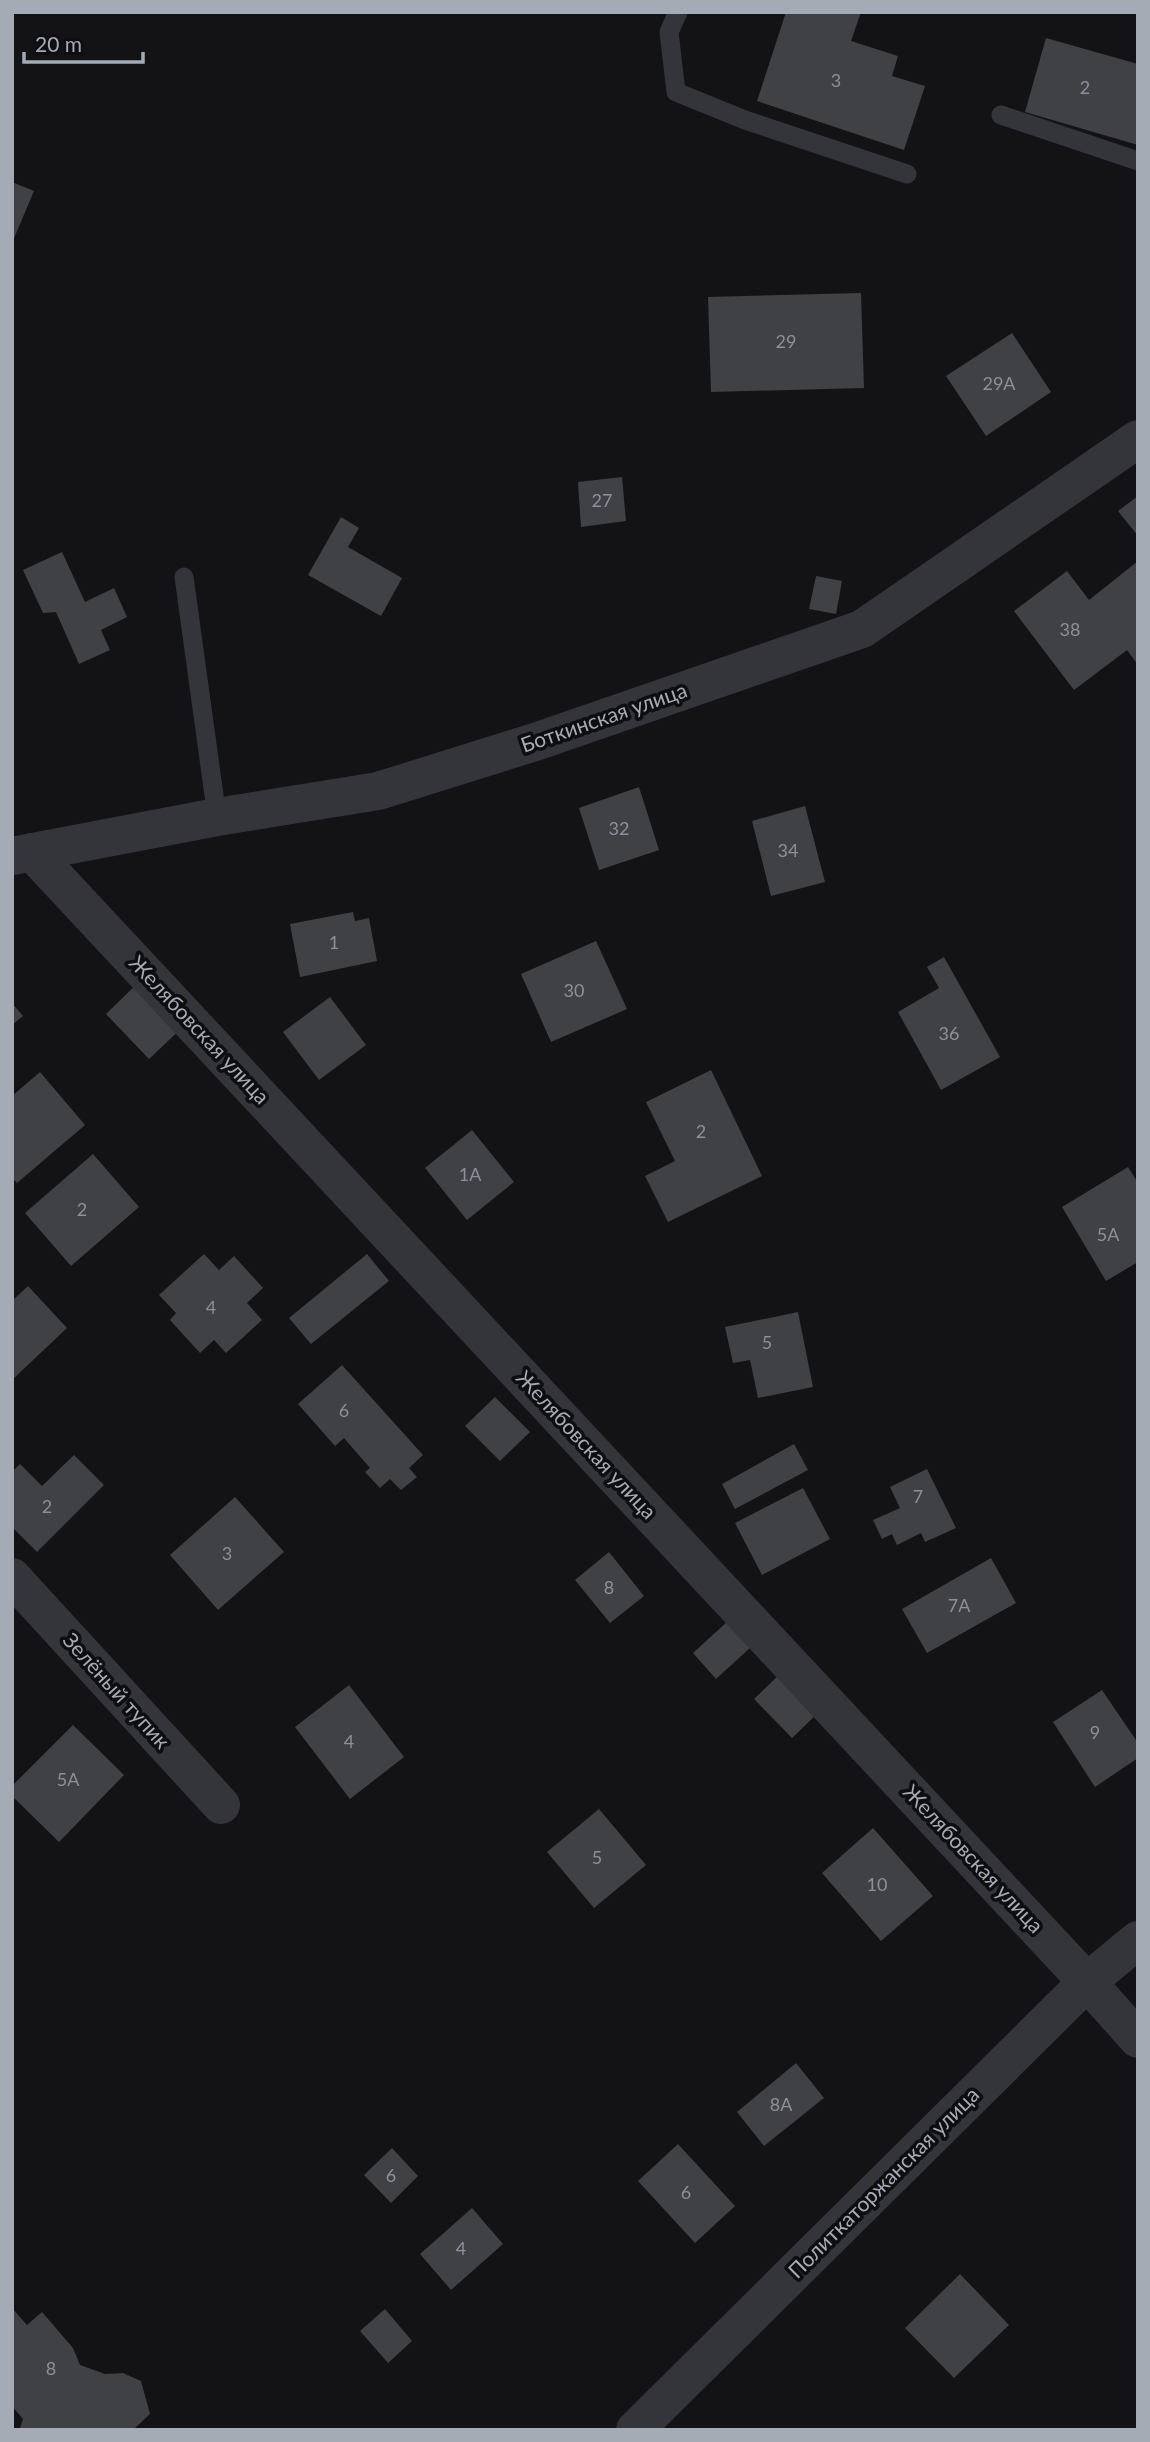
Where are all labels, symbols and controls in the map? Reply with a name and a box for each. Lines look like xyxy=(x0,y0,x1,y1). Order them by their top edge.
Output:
scale bar xyxy=(24,21,144,65)
text: 20 m xyxy=(35,31,82,56)
house number: 3 xyxy=(831,69,841,91)
house number: 2 xyxy=(1080,76,1090,98)
house number: 29 xyxy=(776,330,796,352)
house number: 29А xyxy=(982,372,1016,394)
house number: 27 xyxy=(592,489,612,511)
house number: 38 xyxy=(1060,618,1080,640)
street label: Боткинская улица xyxy=(517,676,690,757)
house number: 32 xyxy=(609,817,629,839)
house number: 34 xyxy=(778,839,798,861)
house number: 1 xyxy=(329,931,339,953)
street label: Желябовская улица xyxy=(125,950,275,1108)
house number: 30 xyxy=(564,979,584,1001)
house number: 36 xyxy=(939,1022,959,1044)
house number: 2 xyxy=(696,1120,706,1142)
house number: 1А xyxy=(459,1163,482,1185)
house number: 2 xyxy=(77,1198,87,1220)
house number: 5А xyxy=(1097,1223,1120,1245)
house number: 4 xyxy=(206,1296,216,1318)
house number: 5 xyxy=(762,1331,772,1353)
street label: Желябовская улица xyxy=(512,1365,662,1523)
house number: 6 xyxy=(339,1399,349,1421)
house number: 7 xyxy=(913,1485,923,1507)
house number: 2 xyxy=(42,1495,52,1517)
house number: 3 xyxy=(222,1542,232,1564)
house number: 8 xyxy=(604,1576,614,1598)
house number: 7А xyxy=(948,1594,971,1616)
street label: Зелёный тупик xyxy=(59,1627,176,1753)
house number: 9 xyxy=(1090,1721,1100,1743)
house number: 4 xyxy=(344,1730,354,1752)
house number: 5А xyxy=(57,1768,80,1790)
street label: Желябовская улица xyxy=(899,1779,1049,1937)
house number: 5 xyxy=(592,1846,602,1868)
house number: 10 xyxy=(867,1873,887,1895)
street label: Политкаторжанская улица xyxy=(782,2081,984,2283)
house number: 8А xyxy=(770,2093,793,2115)
house number: 6 xyxy=(386,2164,396,2186)
house number: 6 xyxy=(681,2181,691,2203)
house number: 4 xyxy=(456,2237,466,2259)
house number: 8 xyxy=(46,2357,56,2379)

